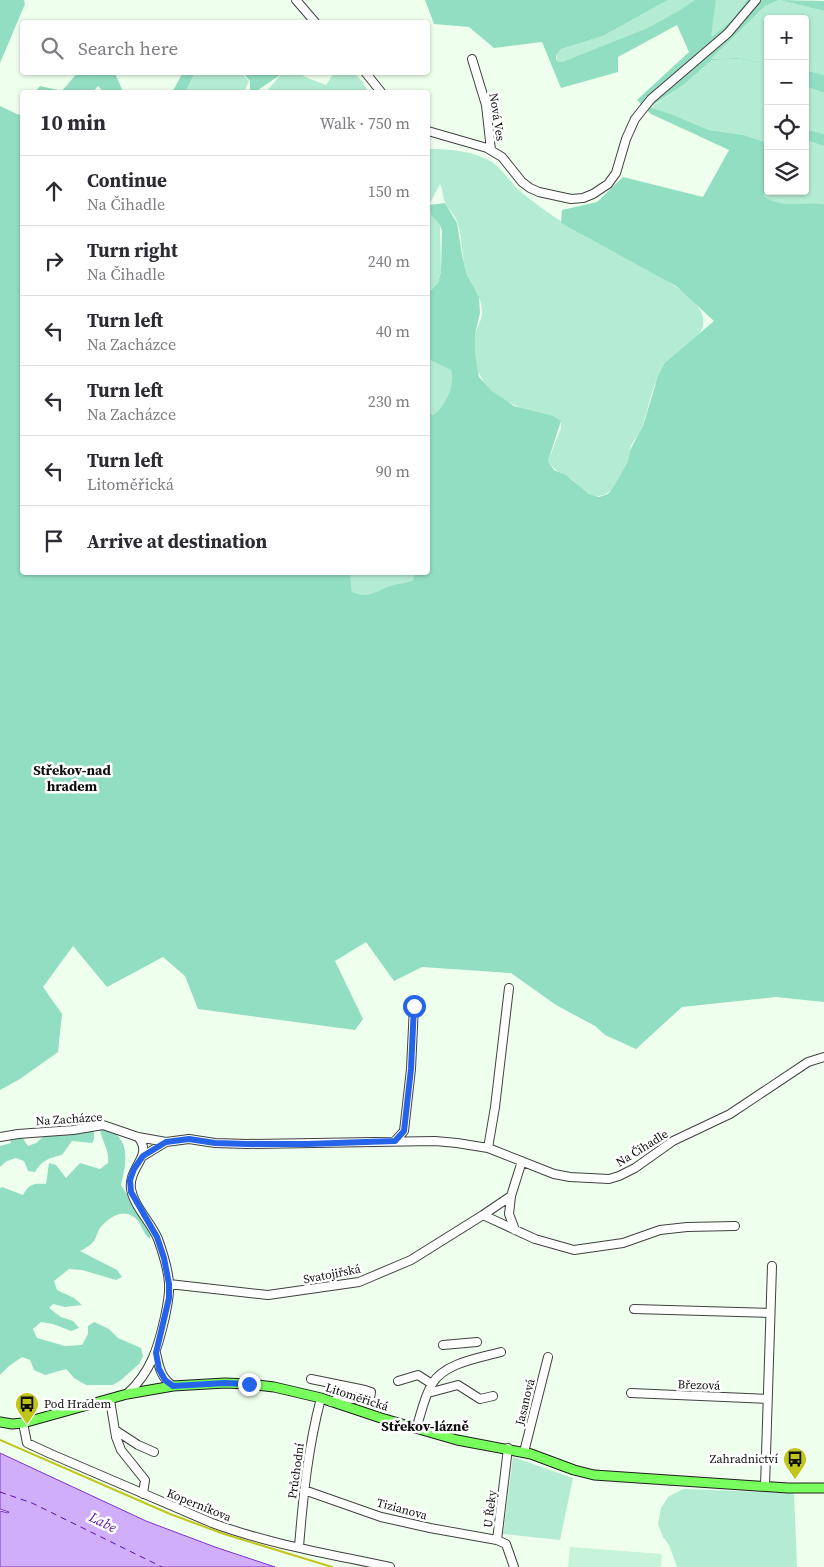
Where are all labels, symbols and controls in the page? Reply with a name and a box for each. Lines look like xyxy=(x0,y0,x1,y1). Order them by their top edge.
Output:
map controls xyxy=(764,15,809,195)
button: + xyxy=(764,15,809,60)
search box xyxy=(20,20,430,75)
icon: search xyxy=(38,34,66,62)
text: Search here xyxy=(78,35,178,61)
button: − xyxy=(764,60,809,105)
street label: Nová Ves xyxy=(485,92,509,142)
button: locate xyxy=(764,105,809,150)
text: 10 min xyxy=(40,108,106,137)
text: Walk · 750 m xyxy=(320,112,410,134)
button: layers xyxy=(764,150,809,195)
text: Continue xyxy=(87,167,167,193)
icon: ahead xyxy=(40,177,68,205)
text: 150 m xyxy=(368,180,410,202)
text: Na Čihadle xyxy=(87,193,165,215)
text: Turn right xyxy=(87,237,178,263)
icon: right xyxy=(40,247,68,275)
text: 240 m xyxy=(368,250,410,272)
text: Na Čihadle xyxy=(87,263,165,285)
text: Turn left xyxy=(87,307,163,333)
icon: left xyxy=(40,317,68,345)
text: 40 m xyxy=(376,320,410,342)
text: Na Zacházce xyxy=(87,333,176,355)
text: Turn left xyxy=(87,377,163,403)
icon: left xyxy=(40,387,68,415)
text: 230 m xyxy=(368,390,410,412)
text: Na Zacházce xyxy=(87,403,176,425)
text: Turn left xyxy=(87,447,163,473)
icon: left xyxy=(40,457,68,485)
text: 90 m xyxy=(376,460,410,482)
text: Litoměřická xyxy=(87,473,174,495)
icon: arrive xyxy=(40,527,68,555)
text: Arrive at destination xyxy=(87,528,267,554)
district label: Střekov-nad hradem xyxy=(33,760,111,796)
route start xyxy=(403,995,426,1018)
street label: Na Zacházce xyxy=(35,1109,103,1129)
street label: Na Čihadle xyxy=(613,1126,671,1170)
street label: Svatojiřská xyxy=(302,1260,363,1287)
route end xyxy=(238,1373,261,1396)
street label: Jasanová xyxy=(511,1376,539,1428)
street label: Březová xyxy=(677,1376,721,1394)
street label: Litoměřická xyxy=(324,1379,391,1415)
bus stop icon: Pod Hradem xyxy=(14,1391,40,1425)
place label: Pod Hradem xyxy=(44,1396,111,1412)
district label: Střekov-lázně xyxy=(381,1416,469,1436)
street label: Průchodní xyxy=(284,1442,308,1500)
bus stop icon: Zahradnictví xyxy=(782,1446,808,1480)
place label: Zahradnictví xyxy=(710,1451,778,1467)
street label: Koperníkova xyxy=(164,1485,234,1526)
street label: U Řeky xyxy=(480,1488,500,1529)
street label: Tizianova xyxy=(375,1495,430,1524)
water label: Labe xyxy=(85,1506,120,1537)

